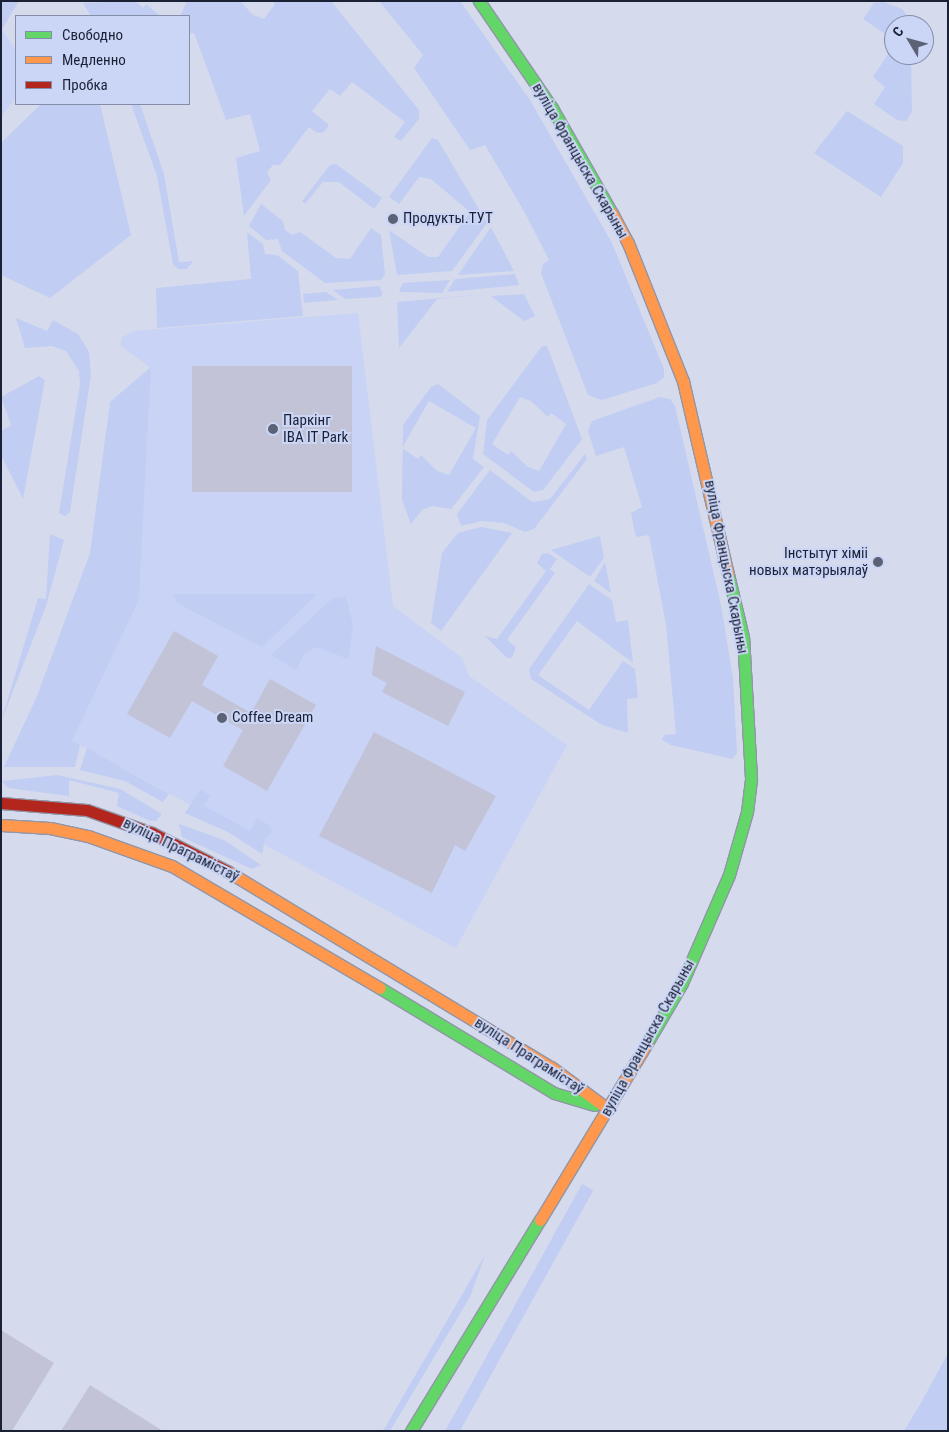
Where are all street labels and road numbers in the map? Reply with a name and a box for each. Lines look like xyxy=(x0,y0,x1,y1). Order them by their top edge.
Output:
street label: вуліца Францыска Скарыны xyxy=(528,80,632,242)
street label: вуліца Францыска Скарыны xyxy=(700,479,752,655)
street label: вуліца Праграмістаў xyxy=(120,814,242,886)
street label: вуліца Францыска Скарыны xyxy=(597,956,699,1120)
street label: вуліца Праграмістаў xyxy=(471,1014,587,1098)

